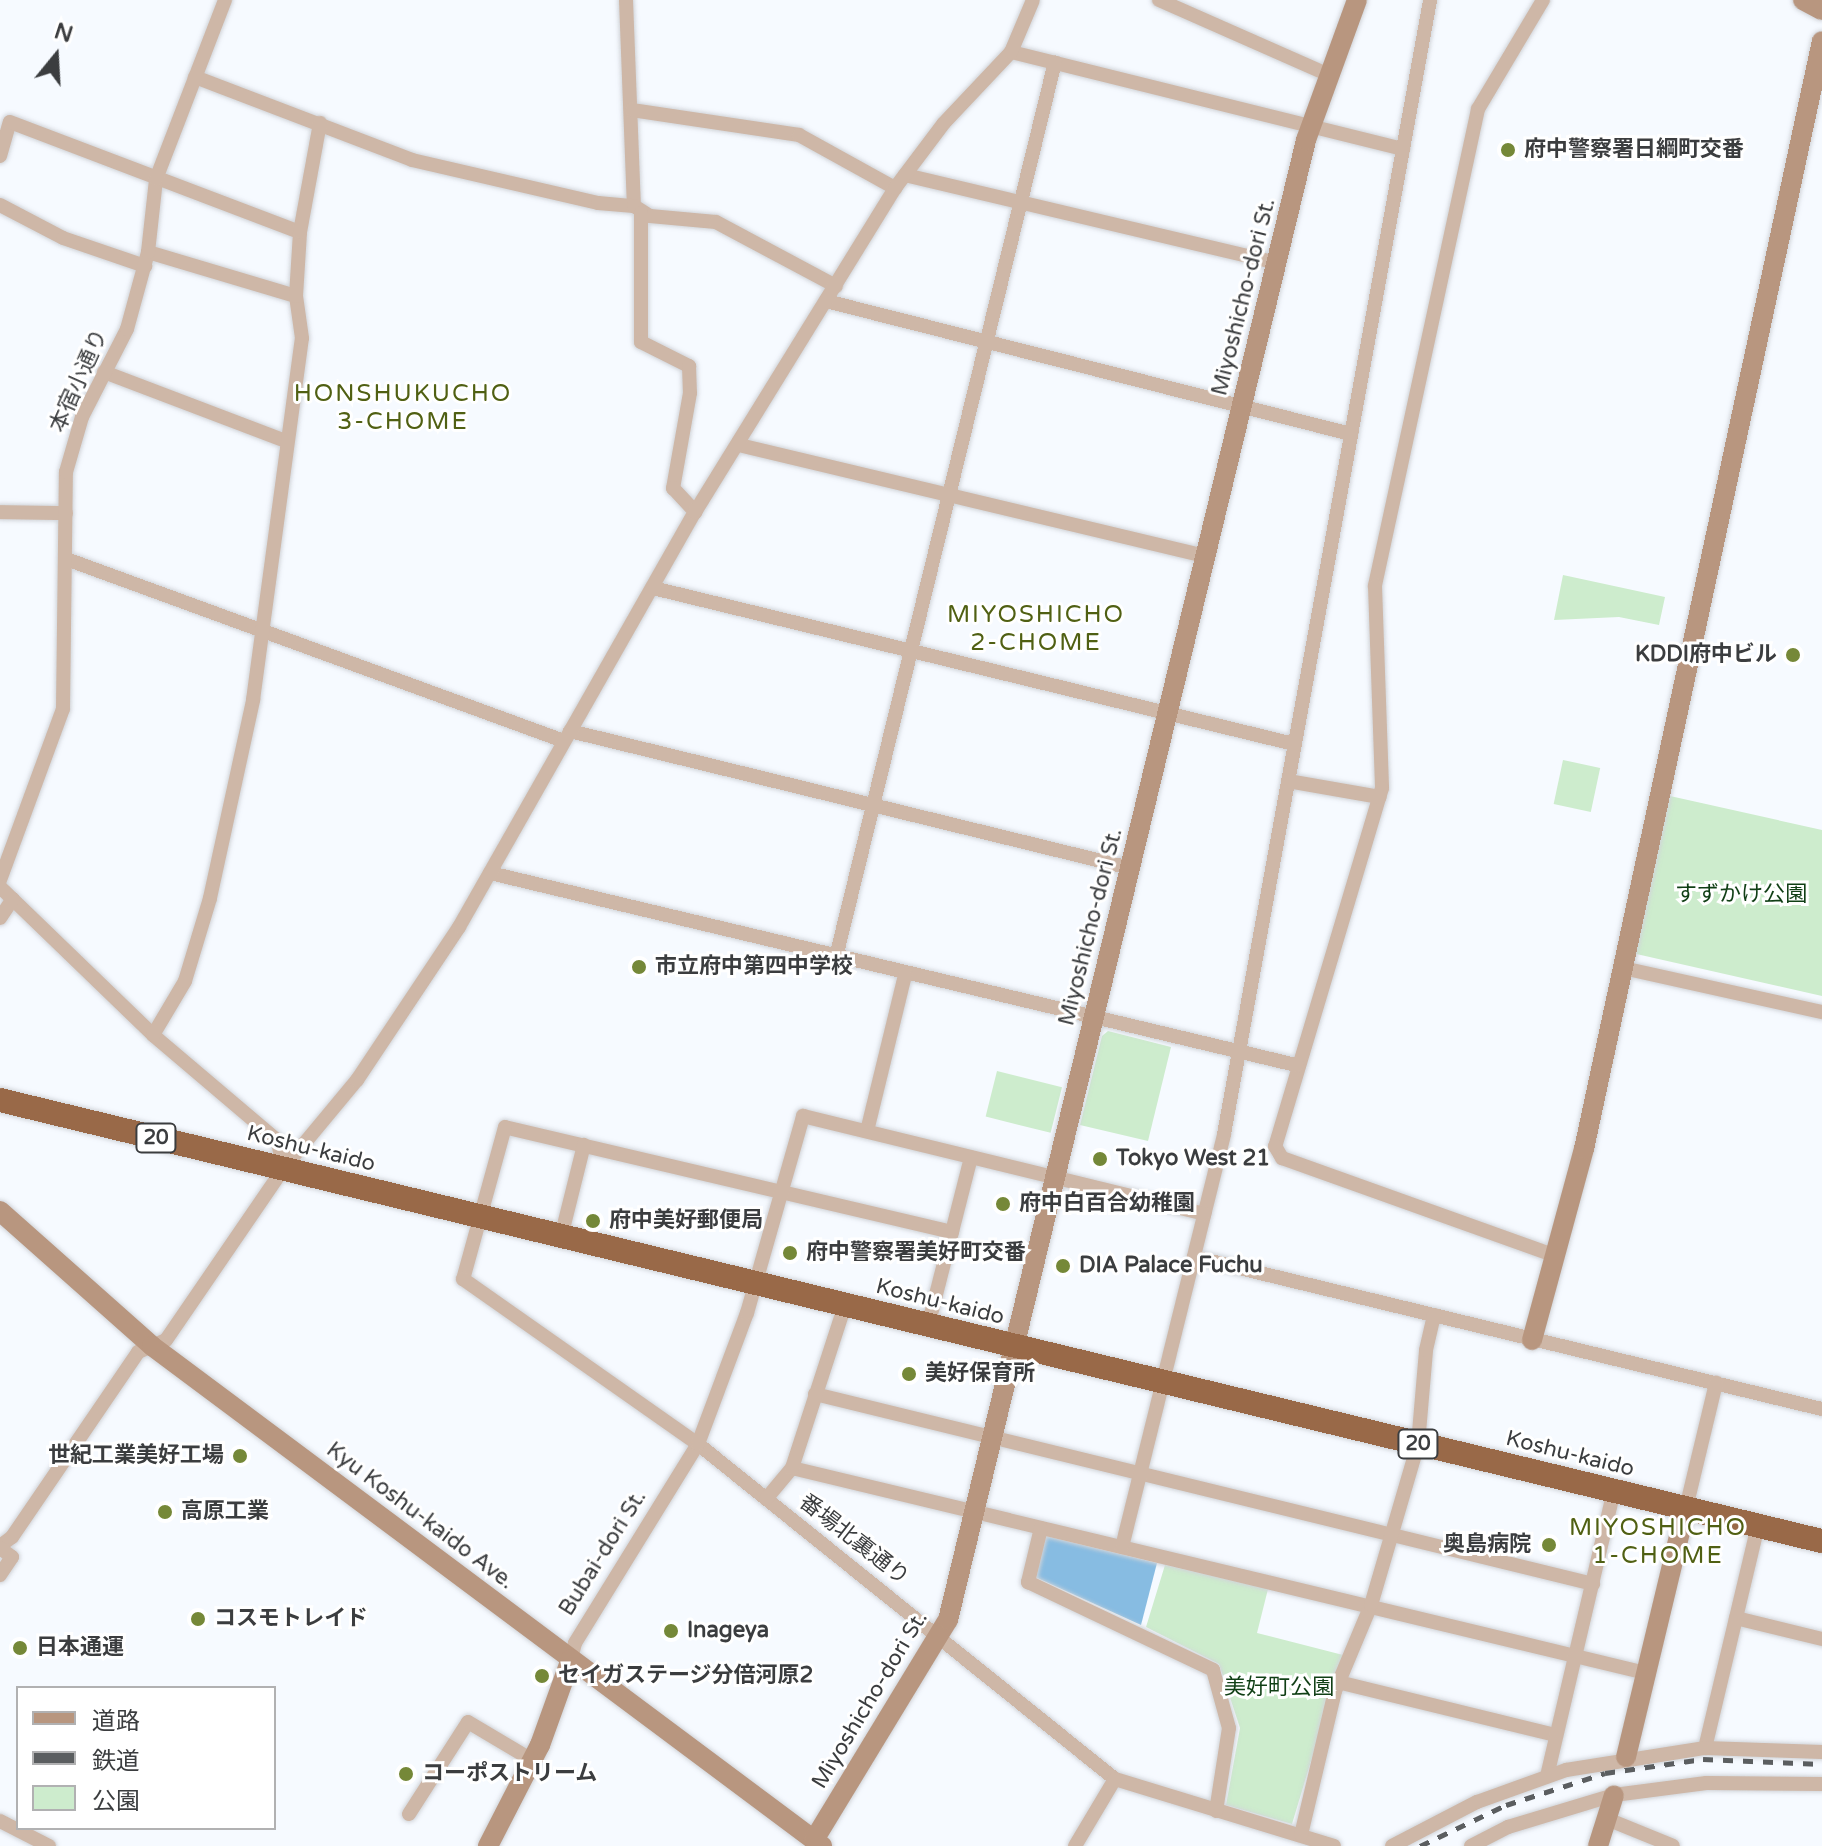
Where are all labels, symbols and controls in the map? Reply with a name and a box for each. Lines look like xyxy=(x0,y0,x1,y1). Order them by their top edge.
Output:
north arrow xyxy=(16,16,96,96)
text: N xyxy=(51,18,76,48)
place label: 府中警察署日綱町交番 xyxy=(1524,137,1744,163)
marker: 府中警察署日綱町交番 xyxy=(1499,141,1517,159)
street label: Miyoshicho-dori St. xyxy=(1207,196,1281,398)
street label: 本宿小通り xyxy=(45,325,113,437)
district label: HONSHUKUCHO 3-CHOME xyxy=(294,380,512,436)
district label: MIYOSHICHO 2-CHOME xyxy=(947,601,1125,657)
place label: KDDI府中ビル xyxy=(1635,642,1777,668)
marker: KDDI府中ビル xyxy=(1784,646,1802,664)
street label: Miyoshicho-dori St. xyxy=(1054,826,1128,1028)
park label: すずかけ公園 xyxy=(1675,882,1807,908)
place label: 市立府中第四中学校 xyxy=(655,954,853,980)
marker: 市立府中第四中学校 xyxy=(630,958,648,976)
street label: Koshu-kaido xyxy=(244,1120,378,1178)
road number: 20 xyxy=(134,1122,178,1154)
place label: Tokyo West 21 xyxy=(1116,1146,1270,1172)
marker: Tokyo West 21 xyxy=(1091,1150,1109,1168)
place label: 府中白百合幼稚園 xyxy=(1019,1191,1195,1217)
marker: 府中白百合幼稚園 xyxy=(994,1195,1012,1213)
place label: 府中美好郵便局 xyxy=(609,1208,763,1234)
marker: 府中美好郵便局 xyxy=(584,1212,602,1230)
place label: 府中警察署美好町交番 xyxy=(806,1240,1026,1266)
marker: 府中警察署美好町交番 xyxy=(781,1244,799,1262)
place label: DIA Palace Fuchu xyxy=(1079,1253,1263,1279)
marker: DIA Palace Fuchu xyxy=(1054,1257,1072,1275)
street label: Koshu-kaido xyxy=(873,1273,1007,1331)
place label: 美好保育所 xyxy=(925,1361,1035,1387)
marker: 美好保育所 xyxy=(900,1365,918,1383)
street label: Koshu-kaido xyxy=(1503,1425,1637,1483)
road number: 20 xyxy=(1396,1428,1440,1460)
street label: Kyu Koshu-kaido Ave. xyxy=(321,1437,519,1595)
place label: 世紀工業美好工場 xyxy=(48,1443,224,1469)
marker: 世紀工業美好工場 xyxy=(231,1447,249,1465)
street label: Bubai-dori St. xyxy=(554,1485,652,1621)
street label: 番場北裏通り xyxy=(794,1489,914,1591)
place label: 高原工業 xyxy=(181,1499,269,1525)
marker: 高原工業 xyxy=(156,1503,174,1521)
district label: MIYOSHICHO 1-CHOME xyxy=(1569,1514,1747,1570)
place label: 奥島病院 xyxy=(1443,1532,1531,1558)
marker: 奥島病院 xyxy=(1538,1534,1560,1556)
place label: コスモトレイド xyxy=(214,1606,368,1632)
street label: Miyoshicho-dori St. xyxy=(807,1606,933,1794)
marker: コスモトレイド xyxy=(189,1610,207,1628)
place label: Inageya xyxy=(687,1618,769,1644)
marker: Inageya xyxy=(662,1622,680,1640)
place label: 日本通運 xyxy=(36,1635,124,1661)
marker: 日本通運 xyxy=(11,1639,29,1657)
place label: セイガステージ分倍河原2 xyxy=(558,1663,814,1689)
marker: セイガステージ分倍河原2 xyxy=(533,1667,551,1685)
park label: 美好町公園 xyxy=(1224,1675,1334,1701)
legend xyxy=(16,1686,276,1830)
text: 道路 xyxy=(92,1707,140,1736)
text: 鉄道 xyxy=(92,1747,140,1776)
place label: コーポストリーム xyxy=(422,1761,598,1787)
marker: コーポストリーム xyxy=(397,1765,415,1783)
text: 公園 xyxy=(92,1787,140,1816)

